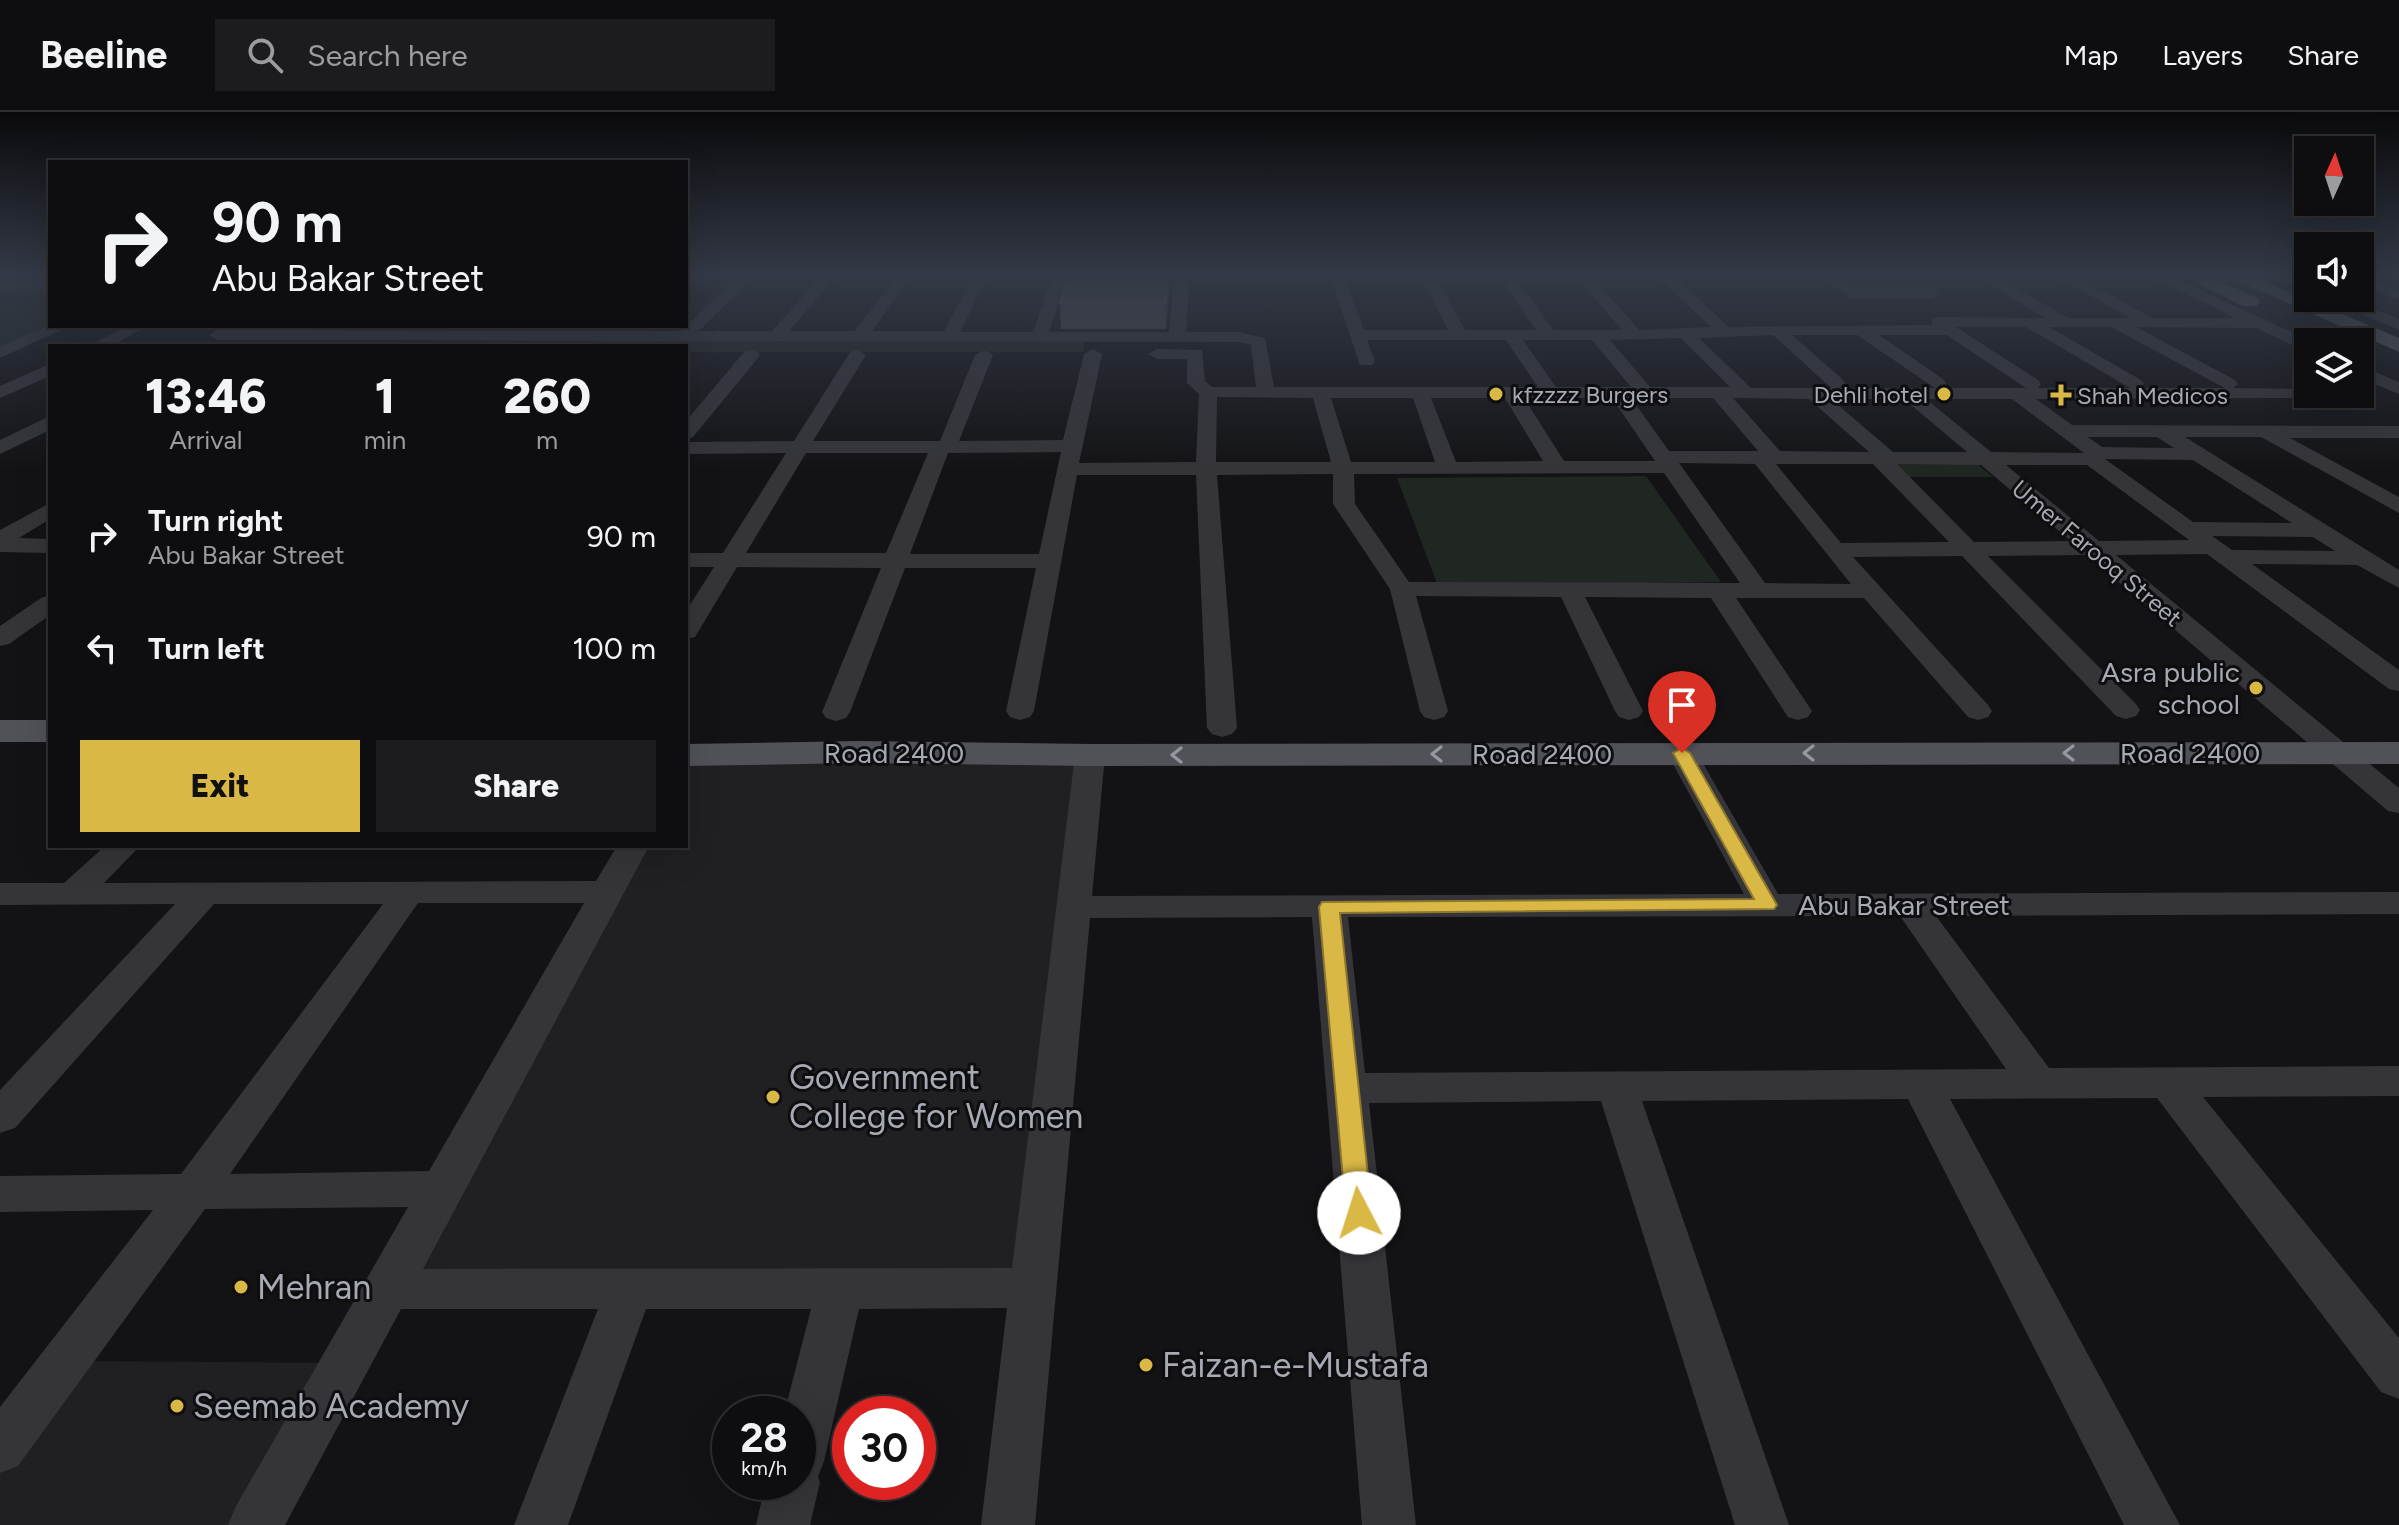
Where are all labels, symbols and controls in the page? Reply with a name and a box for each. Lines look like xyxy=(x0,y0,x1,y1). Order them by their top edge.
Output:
search box xyxy=(215,19,775,91)
text: Beeline xyxy=(40,32,167,78)
icon: search xyxy=(243,33,287,77)
text: Search here xyxy=(307,37,468,74)
text: Map xyxy=(2064,38,2118,72)
text: Layers xyxy=(2162,38,2243,72)
text: Share xyxy=(2287,38,2359,72)
north arrow xyxy=(2294,136,2374,216)
map controls xyxy=(2294,136,2374,408)
text: 90 m xyxy=(212,189,343,256)
icon: right xyxy=(80,192,184,296)
button: sound xyxy=(2294,232,2374,312)
text: Abu Bakar Street xyxy=(212,257,484,300)
button: layers xyxy=(2294,328,2374,408)
text: 13:46 xyxy=(145,367,267,425)
text: 1 xyxy=(375,367,395,425)
text: 260 xyxy=(503,367,591,425)
place label: kfzzzz Burgers xyxy=(1512,380,1668,409)
place label: Dehli hotel xyxy=(1814,380,1928,409)
place label: Shah Medicos xyxy=(2077,381,2228,410)
marker: kfzzzz Burgers xyxy=(1487,385,1505,403)
marker: Dehli hotel xyxy=(1935,385,1953,403)
marker: Shah Medicos xyxy=(2052,386,2070,404)
text: Arrival xyxy=(169,424,243,456)
text: min xyxy=(364,424,406,456)
text: m xyxy=(536,424,558,456)
street label: Umer Farooq Street xyxy=(2006,474,2188,632)
text: Turn right xyxy=(148,502,283,539)
icon: right xyxy=(80,514,124,558)
text: 90 m xyxy=(587,518,656,555)
text: Abu Bakar Street xyxy=(148,539,345,571)
icon: left xyxy=(80,626,124,670)
text: Turn left xyxy=(148,630,265,667)
text: 100 m xyxy=(572,630,656,667)
place label: Asra public school xyxy=(2101,655,2240,721)
pin xyxy=(1648,671,1716,753)
marker: Asra public school xyxy=(2247,679,2265,697)
icon: arrive xyxy=(1660,683,1704,727)
street label: Road 2400 xyxy=(824,736,964,770)
street label: Road 2400 xyxy=(2120,736,2260,770)
street label: Road 2400 xyxy=(1472,737,1612,771)
button: Exit xyxy=(80,740,360,832)
button: Share xyxy=(376,740,656,832)
one-way arrow xyxy=(1802,744,1815,762)
one-way arrow xyxy=(2062,744,2075,762)
one-way arrow xyxy=(1430,745,1443,763)
one-way arrow xyxy=(1170,746,1183,764)
street label: Abu Bakar Street xyxy=(1798,888,2010,922)
place label: Government College for Women xyxy=(789,1057,1083,1137)
marker: Government College for Women xyxy=(764,1088,782,1106)
position arrow xyxy=(1317,1171,1401,1255)
place label: Mehran xyxy=(257,1267,371,1308)
marker: Mehran xyxy=(232,1278,250,1296)
place label: Faizan-e-Mustafa xyxy=(1162,1345,1429,1386)
marker: Faizan-e-Mustafa xyxy=(1137,1356,1155,1374)
place label: Seemab Academy xyxy=(193,1386,469,1427)
speed limit sign: 30 xyxy=(832,1396,936,1500)
marker: Seemab Academy xyxy=(168,1397,186,1415)
text: 28 xyxy=(740,1414,788,1462)
text: km/h xyxy=(741,1456,787,1480)

